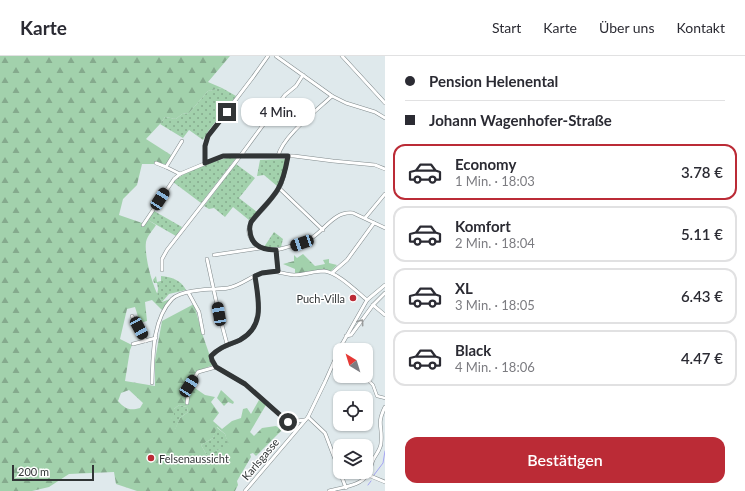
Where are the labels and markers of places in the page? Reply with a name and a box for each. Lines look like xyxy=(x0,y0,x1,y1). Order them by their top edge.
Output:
place label: Puch-Villa xyxy=(296,292,345,305)
marker: Puch-Villa xyxy=(348,293,358,303)
place label: Felsenaussicht xyxy=(159,452,229,465)
marker: Felsenaussicht xyxy=(146,453,156,463)

